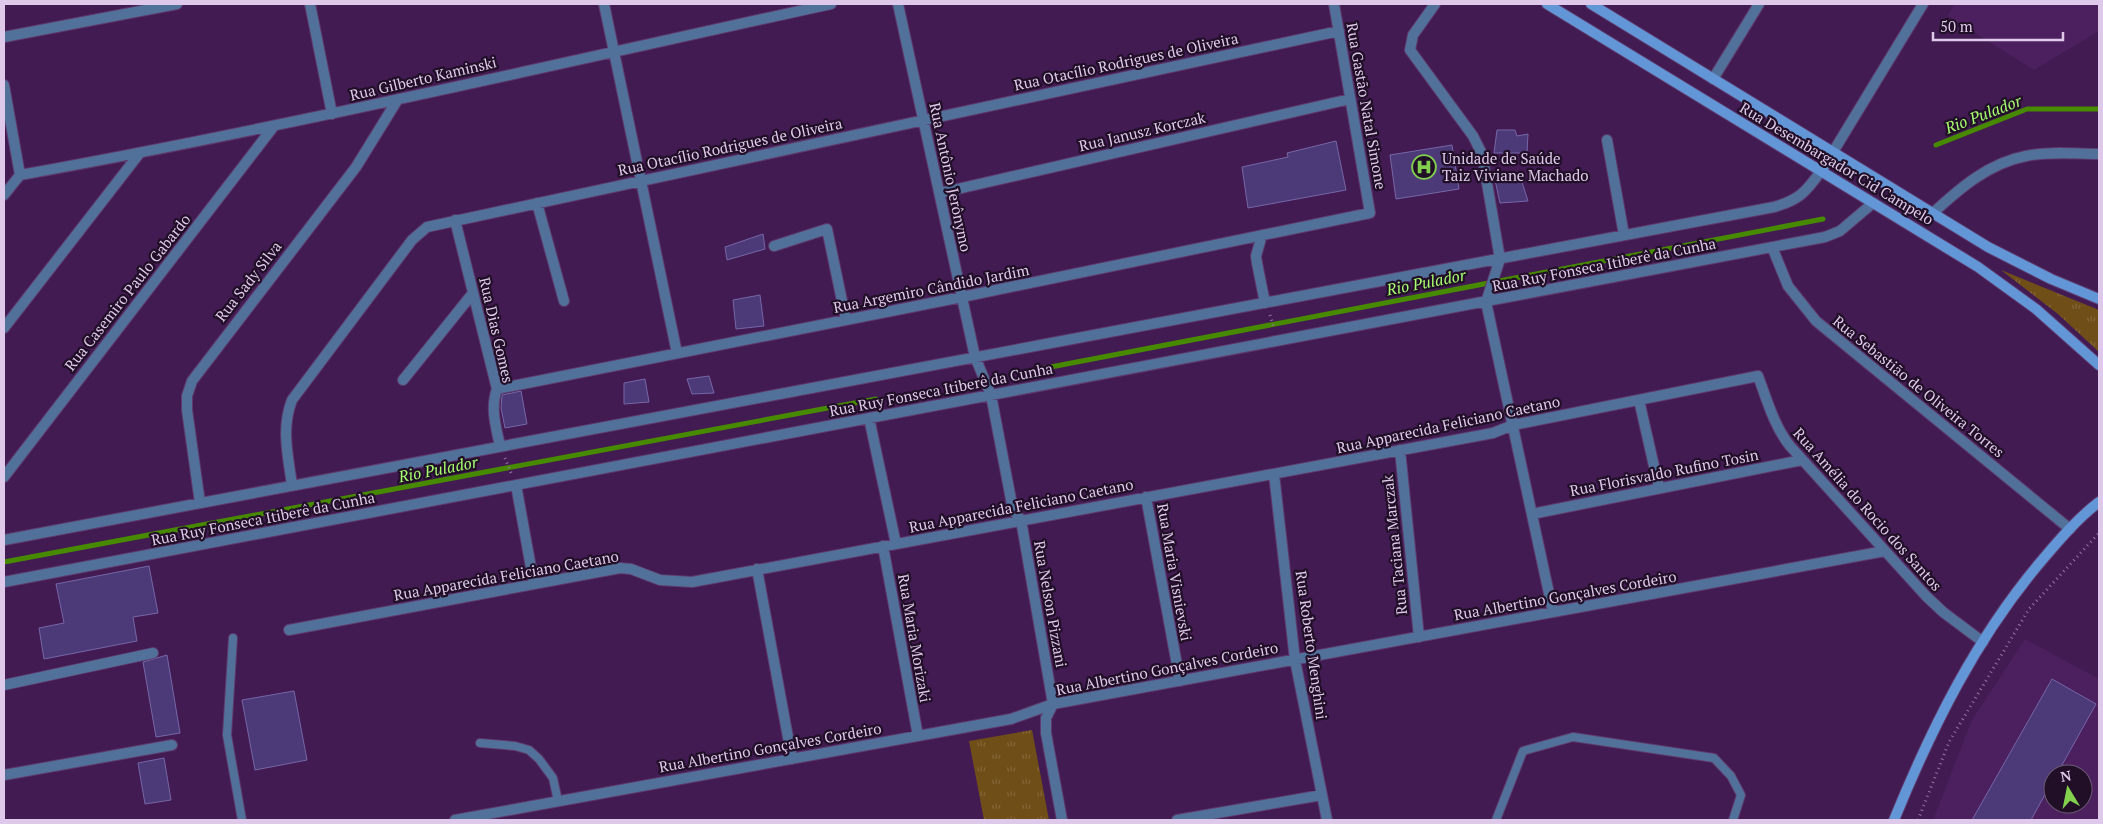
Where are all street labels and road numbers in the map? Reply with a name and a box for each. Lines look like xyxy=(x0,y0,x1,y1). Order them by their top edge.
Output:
street label: Rua Gastão Natal Simone xyxy=(1342,21,1392,191)
street label: Rua Otacílio Rodrigues de Oliveira xyxy=(1012,27,1240,95)
street label: Rua Gilberto Kaminski xyxy=(348,51,498,105)
street label: Rua Desembargador Cid Campelo xyxy=(1736,97,1938,229)
street label: Rua Antônio Jerônymo xyxy=(925,101,977,253)
street label: Rua Janusz Korczak xyxy=(1077,107,1208,155)
street label: Rua Otacílio Rodrigues de Oliveira xyxy=(616,112,844,180)
street label: Rua Casemiro Paulo Gabardo xyxy=(60,210,194,374)
street label: Rua Ruy Fonseca Itiberê da Cunha xyxy=(1490,232,1718,296)
street label: Rua Sady Silva xyxy=(210,236,286,325)
street label: Rua Argemiro Cândido Jardim xyxy=(831,259,1031,317)
street label: Rua Dias Gomes xyxy=(475,275,519,385)
street label: Rua Sebastião de Oliveira Torres xyxy=(1829,311,2009,461)
street label: Rua Ruy Fonseca Itiberê da Cunha xyxy=(827,357,1055,421)
street label: Rua Apparecida Feliciano Caetano xyxy=(1334,391,1562,457)
street label: Rua Amélia do Rocio dos Santos xyxy=(1789,423,1947,595)
street label: Rua Florisvaldo Rufino Tosin xyxy=(1568,444,1760,500)
street label: Rua Apparecida Feliciano Caetano xyxy=(907,473,1135,537)
street label: Rua Taciana Marczak xyxy=(1377,474,1411,616)
street label: Rua Ruy Fonseca Itiberê da Cunha xyxy=(149,486,377,550)
street label: Rua Maria Visnievski xyxy=(1153,502,1197,642)
street label: Rua Nelson Pizzani xyxy=(1030,539,1072,669)
street label: Rua Apparecida Feliciano Caetano xyxy=(392,545,620,605)
street label: Rua Albertino Gonçalves Cordeiro xyxy=(1452,566,1678,624)
street label: Rua Roberto Menghini xyxy=(1292,569,1332,721)
street label: Rua Maria Morizaki xyxy=(894,572,936,704)
street label: Rua Albertino Gonçalves Cordeiro xyxy=(1054,637,1280,699)
street label: Rua Albertino Gonçalves Cordeiro xyxy=(657,718,883,776)

